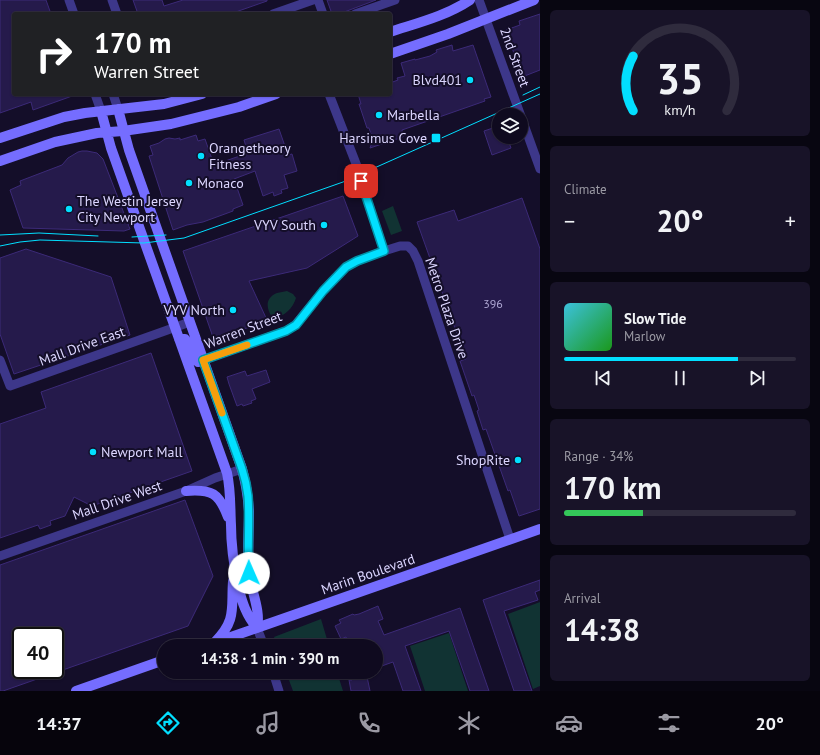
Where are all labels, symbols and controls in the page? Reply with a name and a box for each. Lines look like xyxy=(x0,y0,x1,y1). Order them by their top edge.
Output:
text: 170 m xyxy=(94,24,171,61)
street label: 2nd Street xyxy=(496,25,534,90)
icon: right xyxy=(28,28,80,80)
text: 35 xyxy=(656,52,704,105)
text: Warren Street xyxy=(94,60,199,83)
place label: Blvd401 xyxy=(413,71,462,89)
marker: Blvd401 xyxy=(465,75,475,85)
text: km/h xyxy=(664,100,696,119)
place label: Marbella xyxy=(387,106,440,124)
map controls xyxy=(492,108,528,144)
button: layers xyxy=(492,108,528,144)
marker: Marbella xyxy=(374,110,384,120)
place label: Harsimus Cove xyxy=(339,129,427,147)
marker: Harsimus Cove xyxy=(430,132,442,144)
place label: Orangetheory Fitness xyxy=(209,139,291,173)
marker: Orangetheory Fitness xyxy=(196,151,206,161)
pin xyxy=(344,164,378,198)
icon: arrive xyxy=(350,170,372,192)
place label: Monaco xyxy=(197,174,244,192)
marker: Monaco xyxy=(184,178,194,188)
text: Climate xyxy=(564,181,607,198)
place label: The Westin Jersey City Newport xyxy=(77,192,183,226)
text: 20° xyxy=(656,201,704,240)
marker: The Westin Jersey City Newport xyxy=(64,204,74,214)
text: − xyxy=(564,207,575,235)
text: + xyxy=(785,207,796,235)
place label: VYV South xyxy=(253,216,316,234)
marker: VYV South xyxy=(319,220,329,230)
street label: Metro Plaza Drive xyxy=(421,255,473,361)
house number: 396 xyxy=(483,296,503,311)
place label: VYV North xyxy=(162,301,225,319)
marker: VYV North xyxy=(228,305,238,315)
street label: Warren Street xyxy=(202,307,285,353)
text: Slow Tide xyxy=(624,309,686,328)
street label: Mall Drive East xyxy=(37,322,128,370)
text: Marlow xyxy=(624,328,665,345)
icon: previous xyxy=(592,367,614,389)
icon: pause xyxy=(669,367,691,389)
icon: next xyxy=(746,367,768,389)
place label: Newport Mall xyxy=(101,443,183,461)
marker: Newport Mall xyxy=(88,447,98,457)
text: Range · 34% xyxy=(564,448,633,465)
place label: ShopRite xyxy=(456,451,510,469)
marker: ShopRite xyxy=(513,455,523,465)
text: 170 km xyxy=(564,468,662,507)
street label: Mall Drive West xyxy=(70,476,164,524)
street label: Marin Boulevard xyxy=(319,550,417,598)
position arrow xyxy=(228,552,270,594)
text: Arrival xyxy=(564,590,600,607)
text: 14:38 xyxy=(564,610,640,649)
speed limit sign: 40 xyxy=(12,627,64,679)
text: 14:38 · 1 min · 390 m xyxy=(201,649,339,668)
icon: directions xyxy=(154,709,182,737)
icon: music xyxy=(254,709,282,737)
icon: phone xyxy=(355,709,383,737)
icon: climate xyxy=(455,709,483,737)
icon: car xyxy=(555,709,583,737)
icon: filters xyxy=(655,709,683,737)
text: 14:37 xyxy=(36,712,82,735)
text: 20° xyxy=(756,712,784,735)

